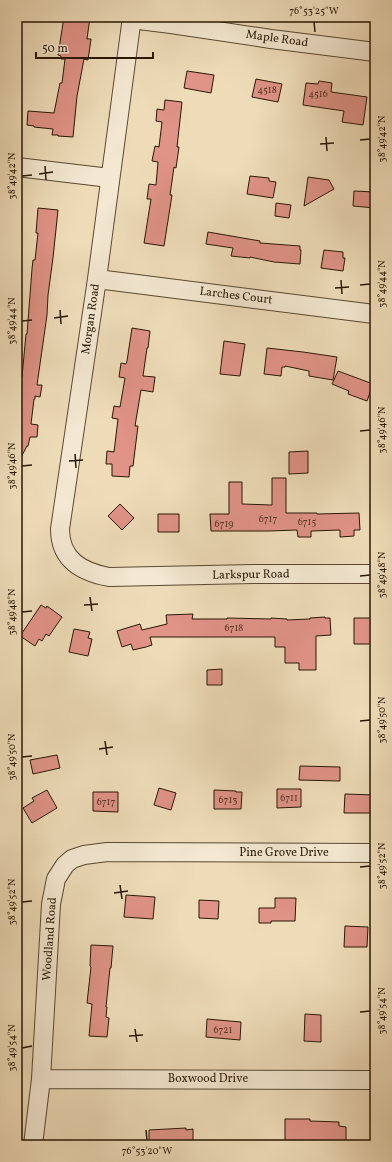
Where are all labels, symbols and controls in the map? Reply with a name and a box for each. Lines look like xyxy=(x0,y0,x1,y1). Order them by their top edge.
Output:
text: 76°53'25"W xyxy=(289,4,339,18)
street label: Maple Road xyxy=(245,27,309,51)
scale bar xyxy=(36,34,153,60)
text: 50 m xyxy=(42,41,68,57)
house number: 4518 xyxy=(257,83,277,97)
house number: 4516 xyxy=(308,87,328,101)
text: 38°49'42"N xyxy=(375,115,389,162)
text: 38°49'42"N xyxy=(5,152,19,199)
text: 38°49'44"N xyxy=(375,260,389,308)
street label: Morgan Road xyxy=(78,282,104,355)
street label: Larches Court xyxy=(199,284,273,308)
text: 38°49'44"N xyxy=(5,297,19,345)
text: 38°49'46"N xyxy=(375,406,389,453)
text: 38°49'46"N xyxy=(5,442,19,489)
house number: 6717 xyxy=(259,512,277,526)
house number: 6715 xyxy=(298,515,316,529)
house number: 6719 xyxy=(215,517,233,531)
text: 38°49'48"N xyxy=(375,551,389,598)
street label: Larkspur Road xyxy=(212,566,290,584)
text: 38°49'48"N xyxy=(5,588,19,635)
house number: 6718 xyxy=(225,621,243,635)
text: 38°49'50"N xyxy=(375,696,389,744)
text: 38°49'50"N xyxy=(5,733,19,781)
house number: 6711 xyxy=(280,791,298,805)
house number: 6713 xyxy=(219,793,237,807)
house number: 6717 xyxy=(97,795,115,809)
text: 38°49'52"N xyxy=(375,842,389,889)
street label: Pine Grove Drive xyxy=(239,845,329,861)
text: 38°49'52"N xyxy=(5,878,19,925)
street label: Woodland Road xyxy=(39,897,61,981)
text: 38°49'54"N xyxy=(375,987,389,1035)
house number: 6721 xyxy=(214,1023,233,1037)
text: 38°49'54"N xyxy=(5,1024,19,1072)
street label: Boxwood Drive xyxy=(168,1071,248,1087)
text: 76°53'20"W xyxy=(122,1144,172,1158)

